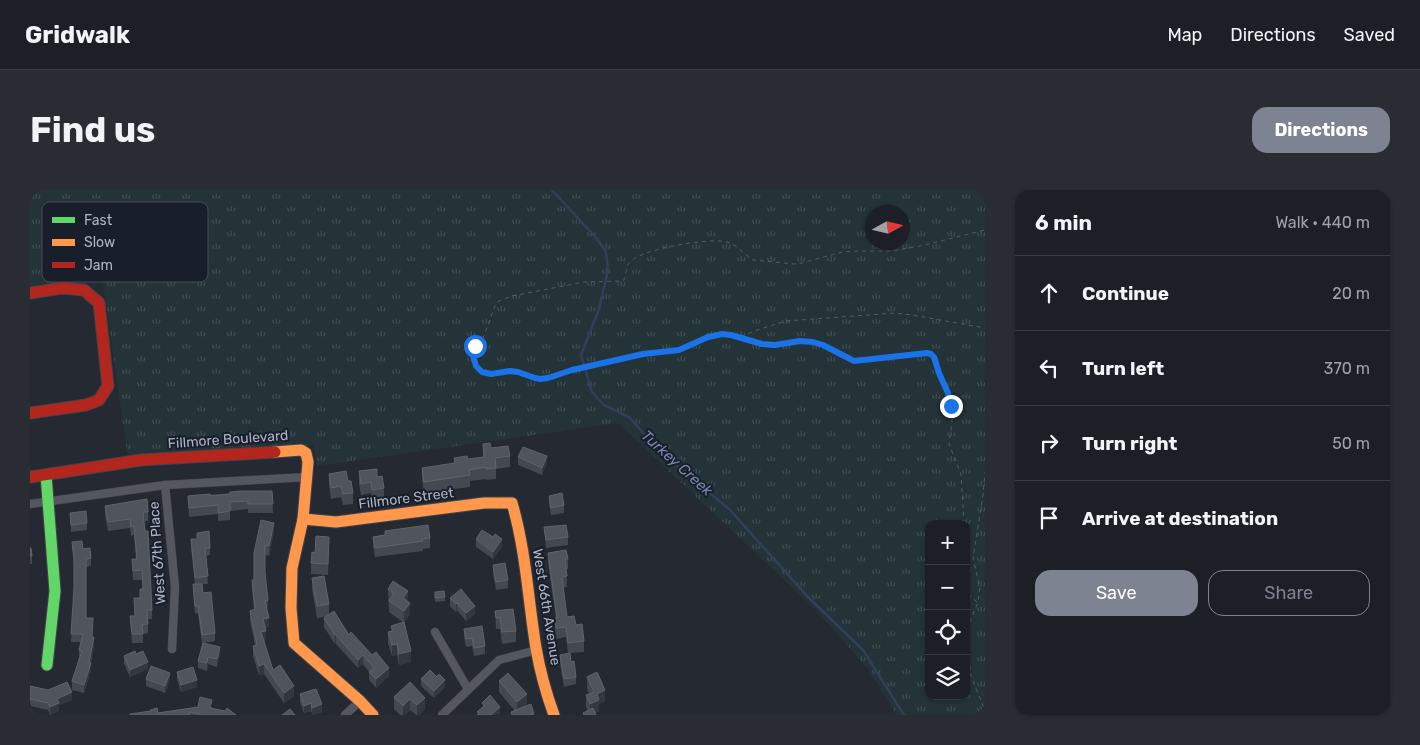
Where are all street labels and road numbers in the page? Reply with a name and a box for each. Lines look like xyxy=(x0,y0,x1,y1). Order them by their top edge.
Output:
street label: Fillmore Boulevard xyxy=(167,427,289,452)
street label: Fillmore Street xyxy=(357,484,455,513)
street label: West 67th Place xyxy=(145,501,170,605)
street label: West 66th Avenue xyxy=(529,548,564,667)

